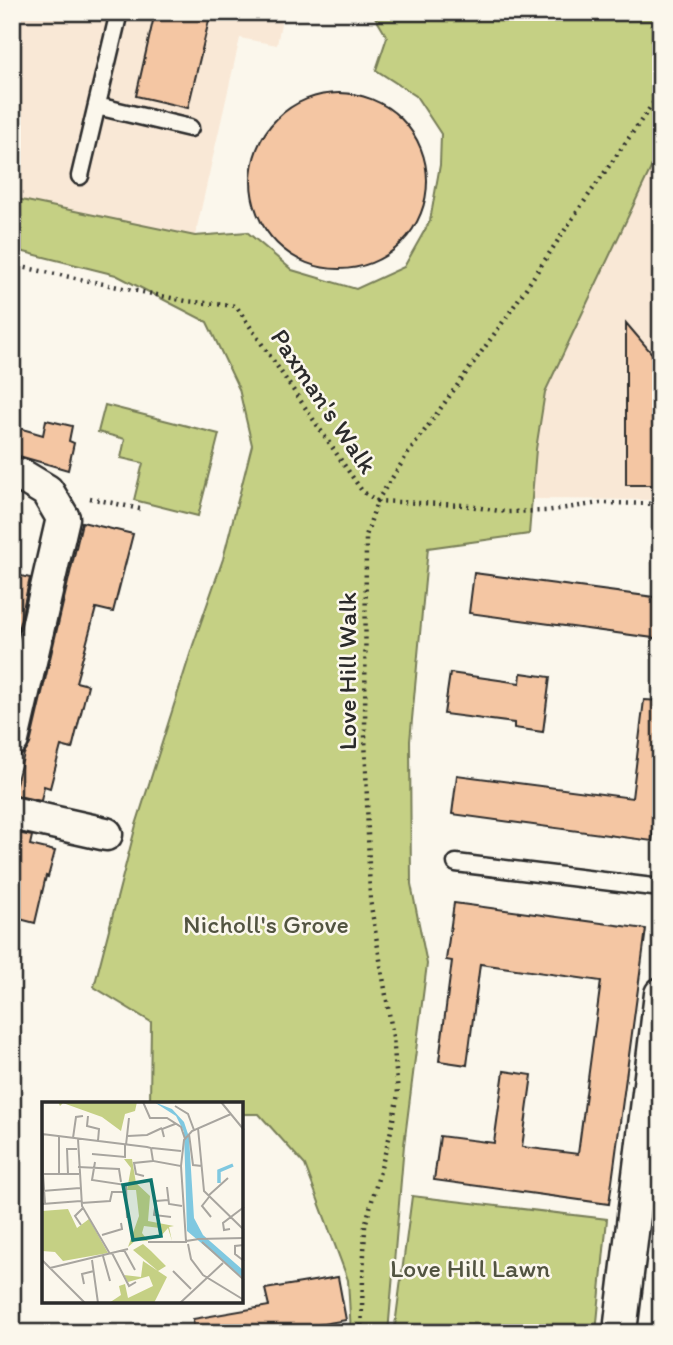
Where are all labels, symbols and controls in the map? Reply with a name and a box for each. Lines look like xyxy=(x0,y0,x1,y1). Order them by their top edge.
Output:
street label: Paxman's Walk xyxy=(264,323,384,480)
street label: Love Hill Walk xyxy=(331,592,363,750)
park label: Nicholl's Grove xyxy=(183,908,349,940)
inset map xyxy=(42,1102,243,1303)
park label: Love Hill Lawn xyxy=(390,1252,550,1284)

